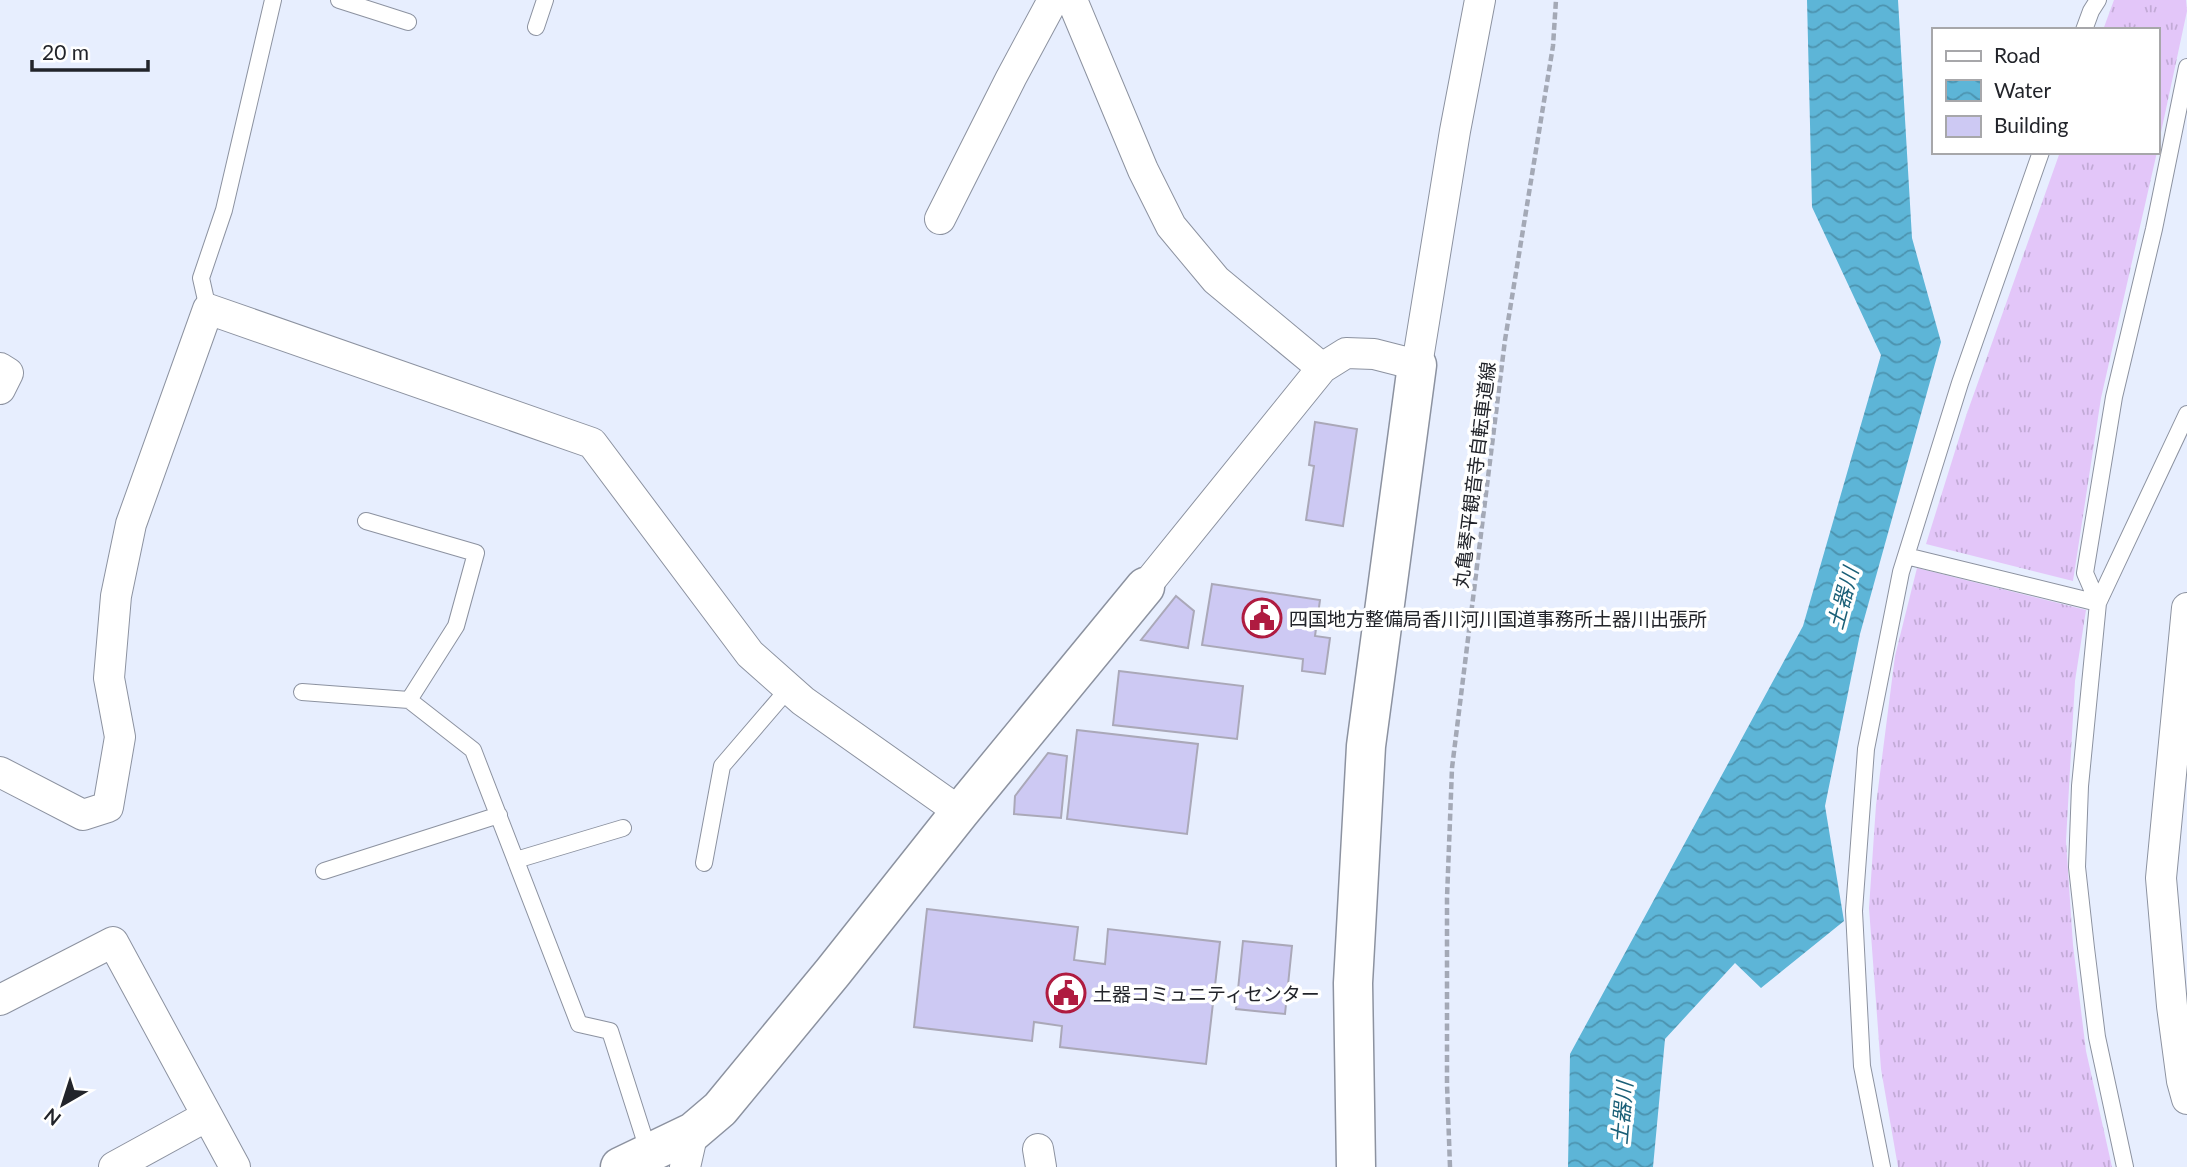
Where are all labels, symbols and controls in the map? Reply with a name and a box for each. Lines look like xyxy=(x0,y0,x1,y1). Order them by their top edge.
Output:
scale bar xyxy=(32,28,147,72)
legend xyxy=(1932,28,2159,154)
text: 20 m xyxy=(42,39,89,64)
text: Road xyxy=(1994,42,2041,67)
text: Water xyxy=(1994,77,2051,102)
text: Building xyxy=(1994,112,2069,137)
street label: 丸亀琴平観音寺自転車道線 xyxy=(1449,360,1499,590)
water label: 土器川 xyxy=(1822,562,1863,632)
public building icon: 四国地方整備局香川河川国道事務所土器川出張所 xyxy=(1241,597,1283,639)
place label: 四国地方整備局香川河川国道事務所土器川出張所 xyxy=(1289,607,1707,630)
public building icon: 土器コミュニティセンター xyxy=(1045,972,1087,1014)
place label: 土器コミュニティセンター xyxy=(1093,982,1320,1005)
north arrow xyxy=(28,1069,98,1139)
water label: 土器川 xyxy=(1606,1079,1636,1145)
text: N xyxy=(39,1104,65,1131)

